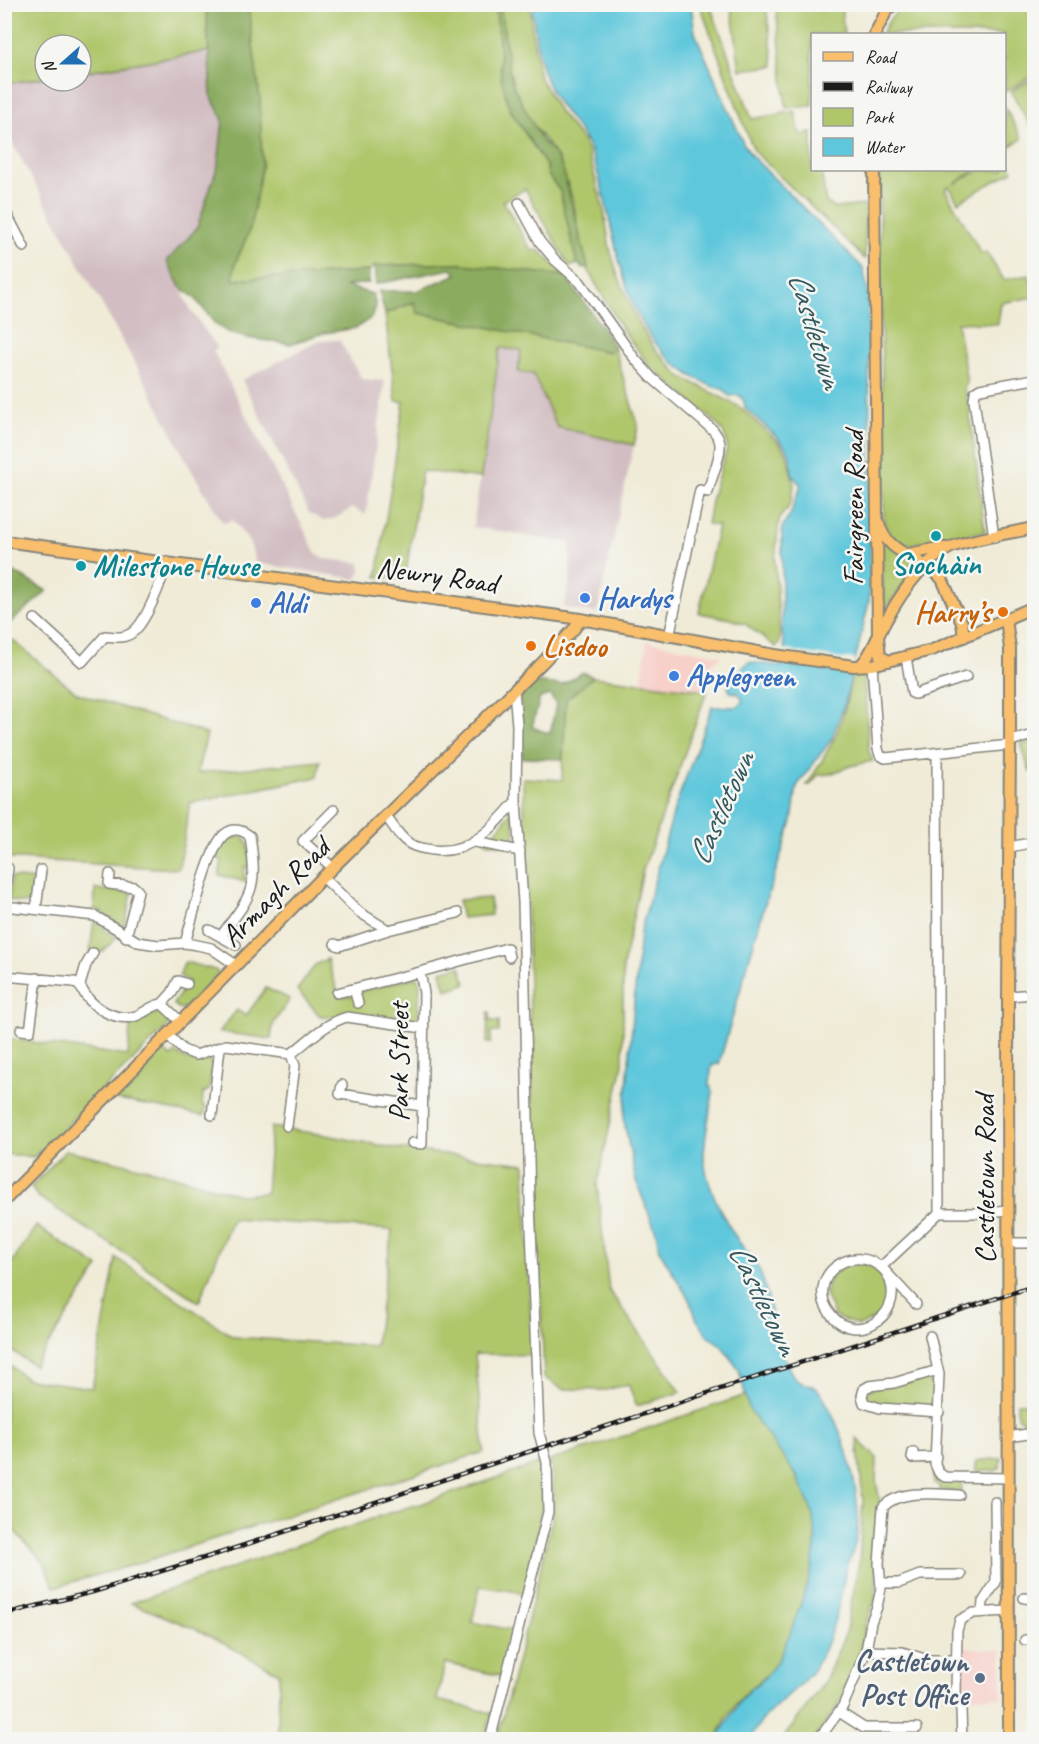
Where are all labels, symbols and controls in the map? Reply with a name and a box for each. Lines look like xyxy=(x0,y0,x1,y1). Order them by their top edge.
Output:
north arrow xyxy=(33,33,93,93)
legend xyxy=(811,33,1006,171)
text: Road xyxy=(865,46,898,68)
text: N xyxy=(38,57,61,76)
text: Railway xyxy=(865,76,913,98)
text: Park xyxy=(865,106,895,128)
text: Water xyxy=(865,136,906,158)
water label: Castletown xyxy=(779,267,854,396)
street label: Fairgreen Road xyxy=(834,427,872,585)
marker: Sìochàin xyxy=(929,529,943,543)
place label: Sìochàin xyxy=(892,545,982,583)
place label: Milestone House xyxy=(93,547,261,585)
street label: Newry Road xyxy=(374,548,504,603)
marker: Milestone House xyxy=(74,559,88,573)
place label: Hardys xyxy=(597,579,675,617)
place label: Aldi xyxy=(268,584,311,622)
marker: Hardys xyxy=(578,591,592,605)
place label: Harry’s xyxy=(915,593,994,631)
marker: Aldi xyxy=(249,596,263,610)
marker: Harry’s xyxy=(996,605,1010,619)
place label: Lisdoo xyxy=(543,627,608,665)
marker: Lisdoo xyxy=(524,639,538,653)
place label: Applegreen xyxy=(686,657,797,695)
marker: Applegreen xyxy=(667,669,681,683)
water label: Castletown xyxy=(678,742,765,871)
street label: Armagh Road xyxy=(212,826,341,955)
street label: Park Street xyxy=(379,999,417,1122)
street label: Castletown Road xyxy=(965,1090,1003,1264)
water label: Castletown xyxy=(719,1236,810,1365)
place label: Castletown Post Office xyxy=(854,1642,971,1714)
marker: Castletown Post Office xyxy=(973,1671,987,1685)

